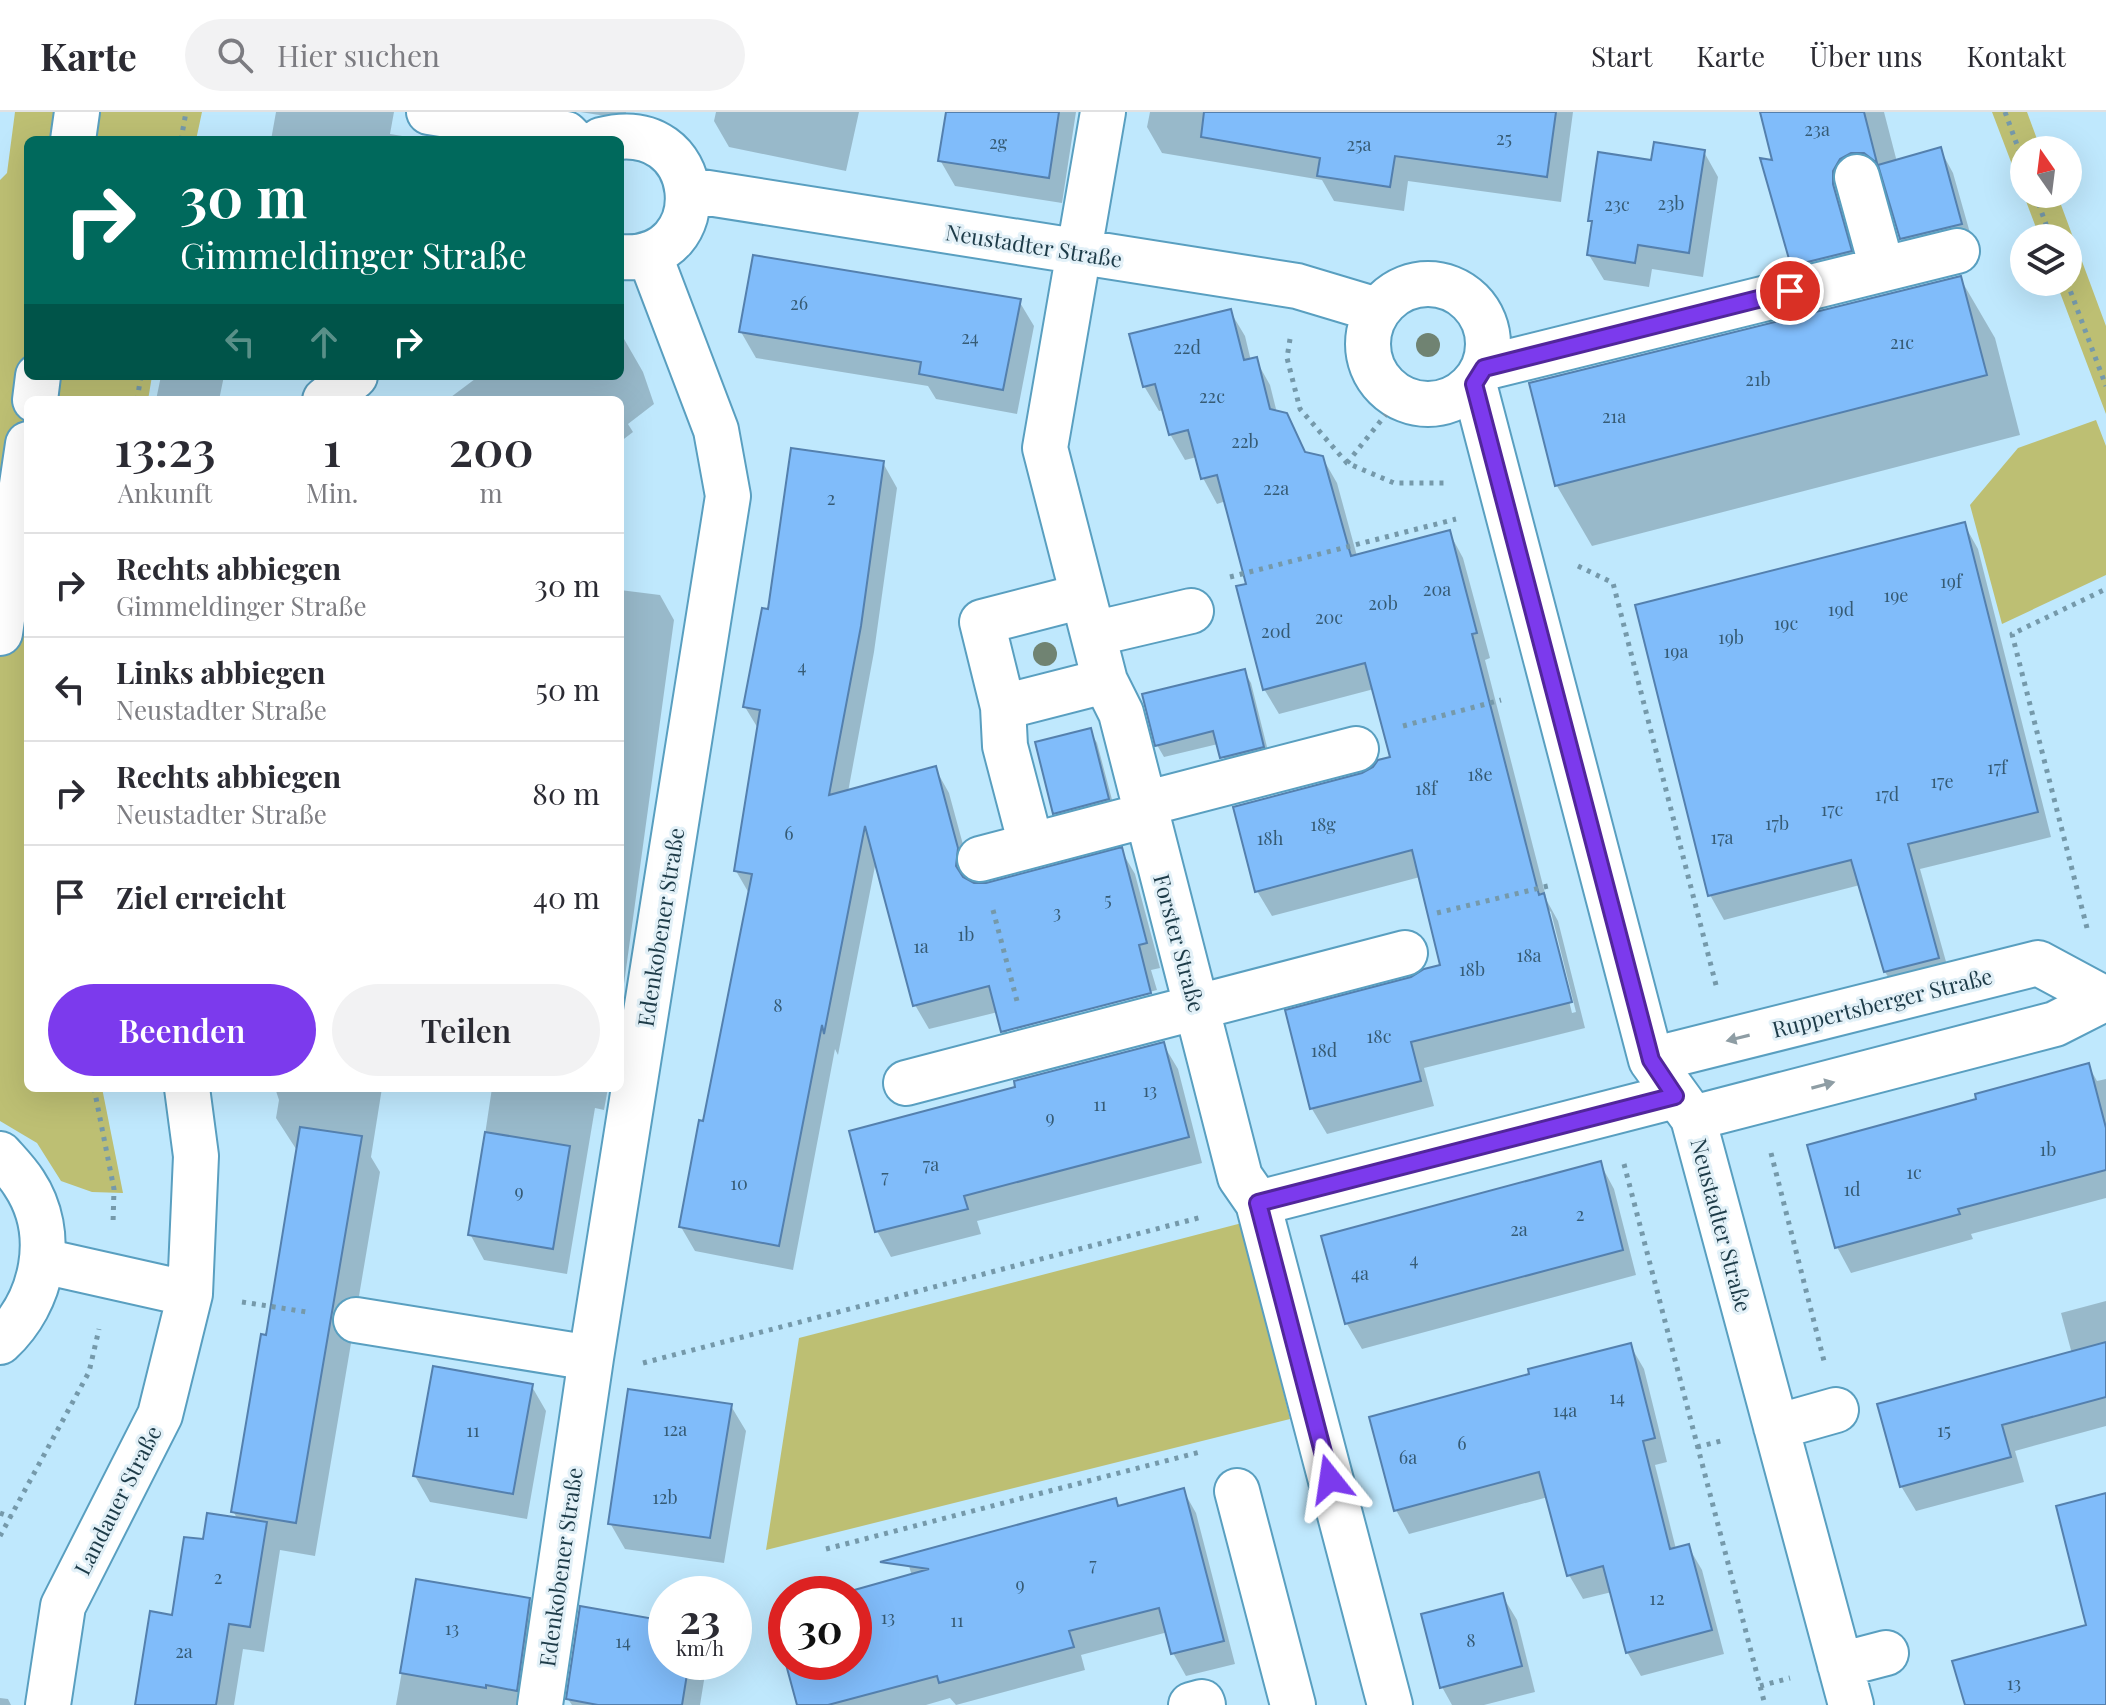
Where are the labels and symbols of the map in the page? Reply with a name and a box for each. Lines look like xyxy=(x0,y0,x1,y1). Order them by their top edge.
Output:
house number: 23a xyxy=(1804,117,1830,141)
house number: 25 xyxy=(1496,126,1512,150)
house number: 2g xyxy=(989,130,1008,154)
house number: 25a xyxy=(1346,132,1372,156)
north arrow xyxy=(2010,136,2082,208)
house number: 23b xyxy=(1658,191,1684,215)
house number: 23c xyxy=(1604,192,1630,216)
street label: Neustadter Straße xyxy=(943,216,1125,274)
pin xyxy=(1756,257,1824,325)
house number: 26 xyxy=(790,291,808,315)
house number: 24 xyxy=(961,325,979,349)
house number: 21c xyxy=(1890,330,1914,354)
house number: 22d xyxy=(1173,335,1201,359)
house number: 21b xyxy=(1745,367,1771,391)
house number: 22c xyxy=(1199,384,1225,408)
house number: 21a xyxy=(1602,404,1626,428)
house number: 22b xyxy=(1231,429,1259,453)
house number: 22a xyxy=(1263,476,1289,500)
house number: 2 xyxy=(827,486,835,510)
house number: 19f xyxy=(1940,569,1964,593)
house number: 20a xyxy=(1423,577,1451,601)
house number: 19e xyxy=(1884,583,1908,607)
house number: 20b xyxy=(1368,591,1398,615)
house number: 19d xyxy=(1828,597,1855,621)
house number: 20c xyxy=(1315,605,1343,629)
house number: 19c xyxy=(1774,611,1799,635)
house number: 20d xyxy=(1261,619,1291,643)
house number: 19b xyxy=(1718,625,1744,649)
house number: 19a xyxy=(1664,639,1688,663)
house number: 4 xyxy=(798,654,807,678)
house number: 17f xyxy=(1987,755,2009,779)
house number: 18e xyxy=(1467,762,1493,786)
house number: 17e xyxy=(1930,769,1954,793)
house number: 18f xyxy=(1415,776,1439,800)
house number: 17d xyxy=(1875,782,1900,806)
house number: 17c xyxy=(1821,797,1844,821)
house number: 17b xyxy=(1765,811,1789,835)
house number: 18g xyxy=(1310,812,1336,836)
house number: 6 xyxy=(784,821,794,845)
street label: Edenkobener Straße xyxy=(629,825,691,1029)
house number: 17a xyxy=(1711,825,1733,849)
house number: 18h xyxy=(1257,826,1284,850)
street label: Forster Straße xyxy=(1147,871,1213,1015)
house number: 5 xyxy=(1104,887,1112,911)
house number: 3 xyxy=(1053,900,1061,924)
house number: 1b xyxy=(958,922,974,946)
house number: 1a xyxy=(913,934,929,958)
house number: 18a xyxy=(1517,943,1542,967)
house number: 18b xyxy=(1459,957,1485,981)
street label: Ruppertsberger Straße xyxy=(1769,960,1995,1044)
house number: 8 xyxy=(773,993,783,1017)
house number: 18c xyxy=(1367,1024,1392,1048)
one-way arrow xyxy=(1725,1033,1750,1045)
house number: 18d xyxy=(1311,1038,1338,1062)
house number: 13 xyxy=(1143,1078,1157,1102)
one-way arrow xyxy=(1810,1078,1835,1090)
house number: 11 xyxy=(1093,1092,1107,1116)
house number: 9 xyxy=(1045,1105,1055,1129)
street label: Neustadter Straße xyxy=(1684,1135,1760,1315)
house number: 1b xyxy=(2040,1137,2056,1161)
house number: 7a xyxy=(923,1152,939,1176)
house number: 1c xyxy=(1906,1160,1922,1184)
house number: 7 xyxy=(881,1164,889,1188)
house number: 10 xyxy=(730,1171,748,1195)
house number: 1d xyxy=(1843,1177,1861,1201)
house number: 9 xyxy=(514,1179,524,1203)
house number: 2 xyxy=(1576,1202,1584,1226)
house number: 2a xyxy=(1510,1217,1528,1241)
house number: 4 xyxy=(1410,1247,1419,1271)
house number: 4a xyxy=(1351,1261,1369,1285)
house number: 14 xyxy=(1609,1385,1625,1409)
house number: 14a xyxy=(1553,1398,1577,1422)
house number: 12a xyxy=(663,1417,687,1441)
house number: 11 xyxy=(466,1418,480,1442)
house number: 15 xyxy=(1937,1418,1951,1442)
street label: Landauer Straße xyxy=(66,1420,168,1580)
house number: 6 xyxy=(1457,1431,1467,1455)
position arrow xyxy=(1288,1437,1372,1521)
house number: 6a xyxy=(1399,1445,1417,1469)
street label: Edenkobener Straße xyxy=(531,1465,589,1669)
house number: 12b xyxy=(652,1485,678,1509)
house number: 7 xyxy=(1089,1552,1097,1576)
house number: 2 xyxy=(214,1565,222,1589)
house number: 9 xyxy=(1015,1572,1025,1596)
speed limit sign: 30 xyxy=(768,1576,872,1680)
house number: 12 xyxy=(1649,1586,1665,1610)
house number: 13 xyxy=(881,1605,895,1629)
house number: 11 xyxy=(950,1608,964,1632)
house number: 13 xyxy=(445,1616,459,1640)
house number: 8 xyxy=(1466,1628,1476,1652)
house number: 14 xyxy=(615,1629,631,1653)
house number: 2a xyxy=(175,1639,193,1663)
house number: 13 xyxy=(2007,1671,2021,1695)

